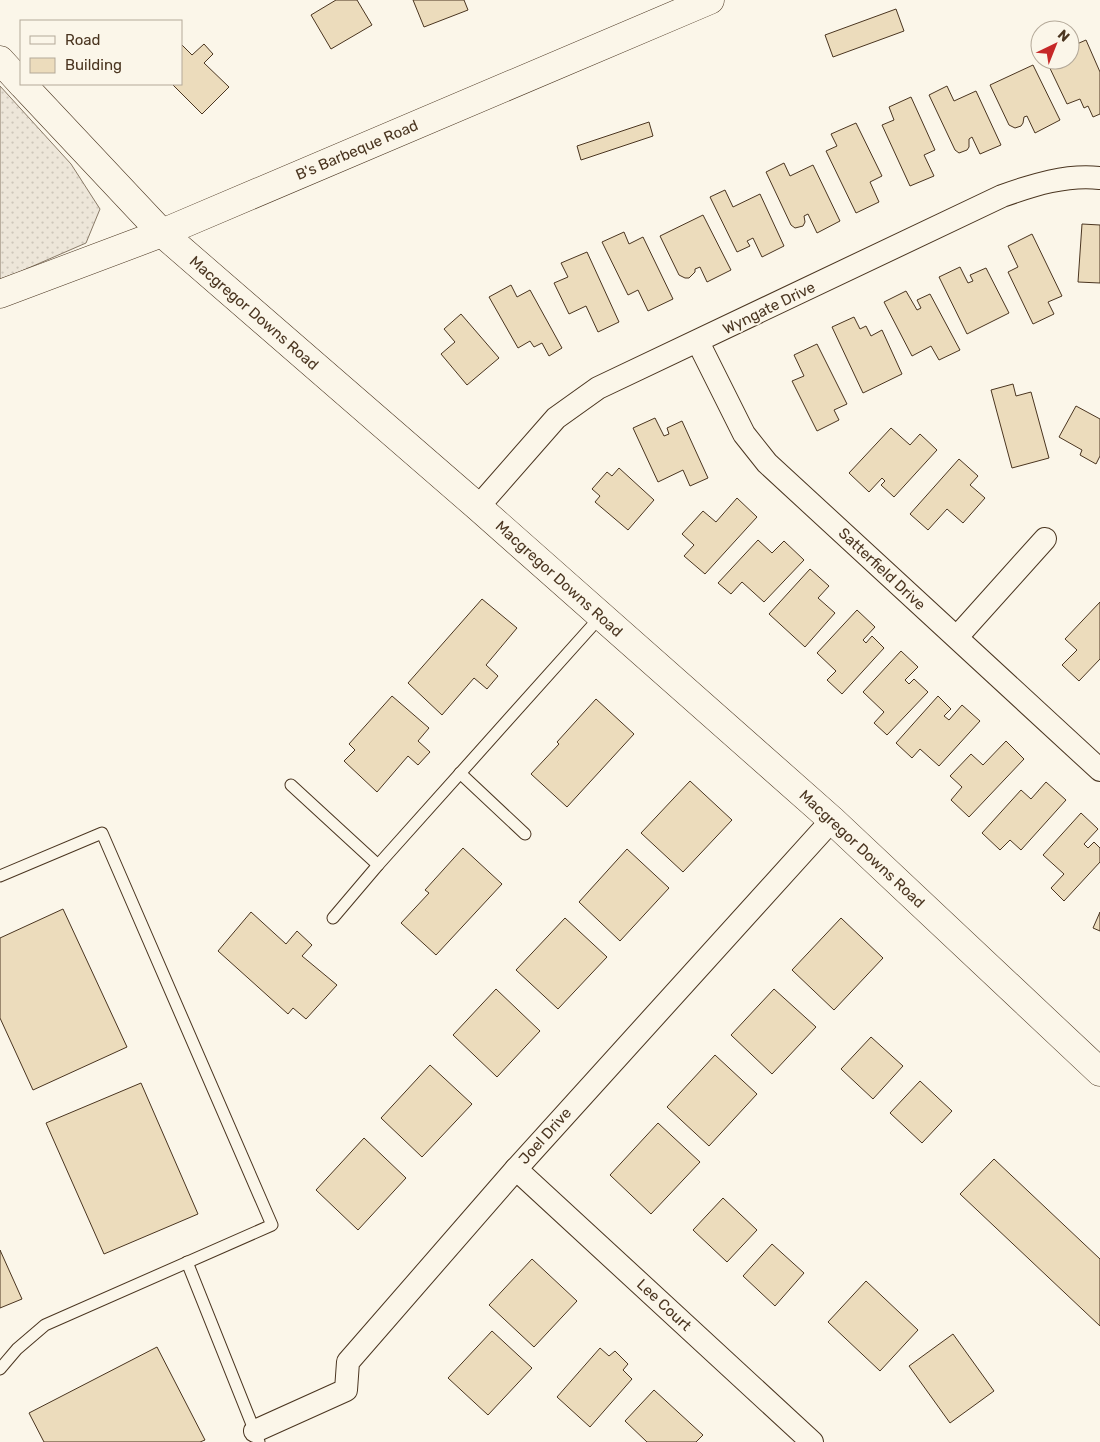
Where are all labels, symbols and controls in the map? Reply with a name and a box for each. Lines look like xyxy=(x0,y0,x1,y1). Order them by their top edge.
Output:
legend xyxy=(20,20,182,85)
north arrow xyxy=(1030,20,1080,70)
text: N xyxy=(1054,26,1073,46)
text: Road xyxy=(65,31,101,49)
text: Building xyxy=(65,56,122,74)
street label: B's Barbeque Road xyxy=(293,116,421,184)
street label: Macgregor Downs Road xyxy=(186,252,322,374)
street label: Wyngate Drive xyxy=(720,278,818,338)
street label: Macgregor Downs Road xyxy=(492,517,626,641)
street label: Satterfield Drive xyxy=(835,524,929,614)
street label: Macgregor Downs Road xyxy=(796,786,928,912)
street label: Joel Drive xyxy=(515,1104,575,1168)
street label: Lee Court xyxy=(633,1275,695,1335)

